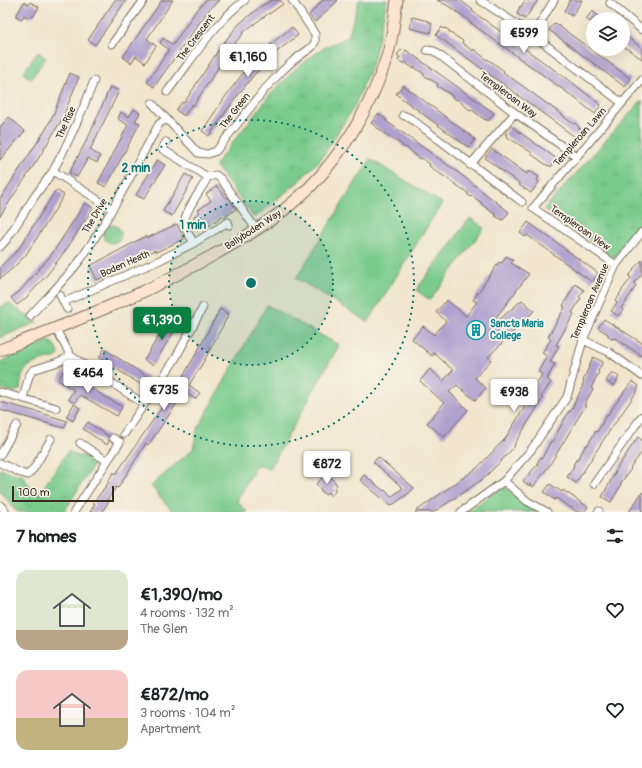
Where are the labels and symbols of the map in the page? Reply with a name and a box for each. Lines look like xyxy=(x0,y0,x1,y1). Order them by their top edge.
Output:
street label: The Crescent xyxy=(174,11,218,64)
pin: €599 xyxy=(500,20,548,54)
pin: €1,160 xyxy=(215,44,281,78)
street label: Templeroan Way xyxy=(477,69,540,121)
street label: The Green xyxy=(217,90,253,132)
street label: The Rise xyxy=(54,105,78,141)
street label: Templeroan Lawn xyxy=(551,105,609,169)
text: 2 min xyxy=(122,161,151,176)
street label: The Drive xyxy=(80,196,110,236)
street label: Templeroan View xyxy=(547,203,613,253)
street label: Ballyboden Way xyxy=(223,207,284,253)
text: 1 min xyxy=(180,218,207,233)
street label: Boden Heath xyxy=(99,248,152,280)
street label: Templeroan Avenue xyxy=(568,262,612,342)
centre of rings xyxy=(244,276,258,290)
pin: €1,390 xyxy=(129,307,195,341)
place label: Sancta Maria College xyxy=(490,318,544,342)
building icon: Sancta Maria College xyxy=(465,319,487,341)
pin: €464 xyxy=(64,360,112,394)
pin: €735 xyxy=(140,377,188,411)
pin: €938 xyxy=(490,379,538,413)
pin: €872 xyxy=(303,451,351,485)
scale bar xyxy=(12,484,114,503)

